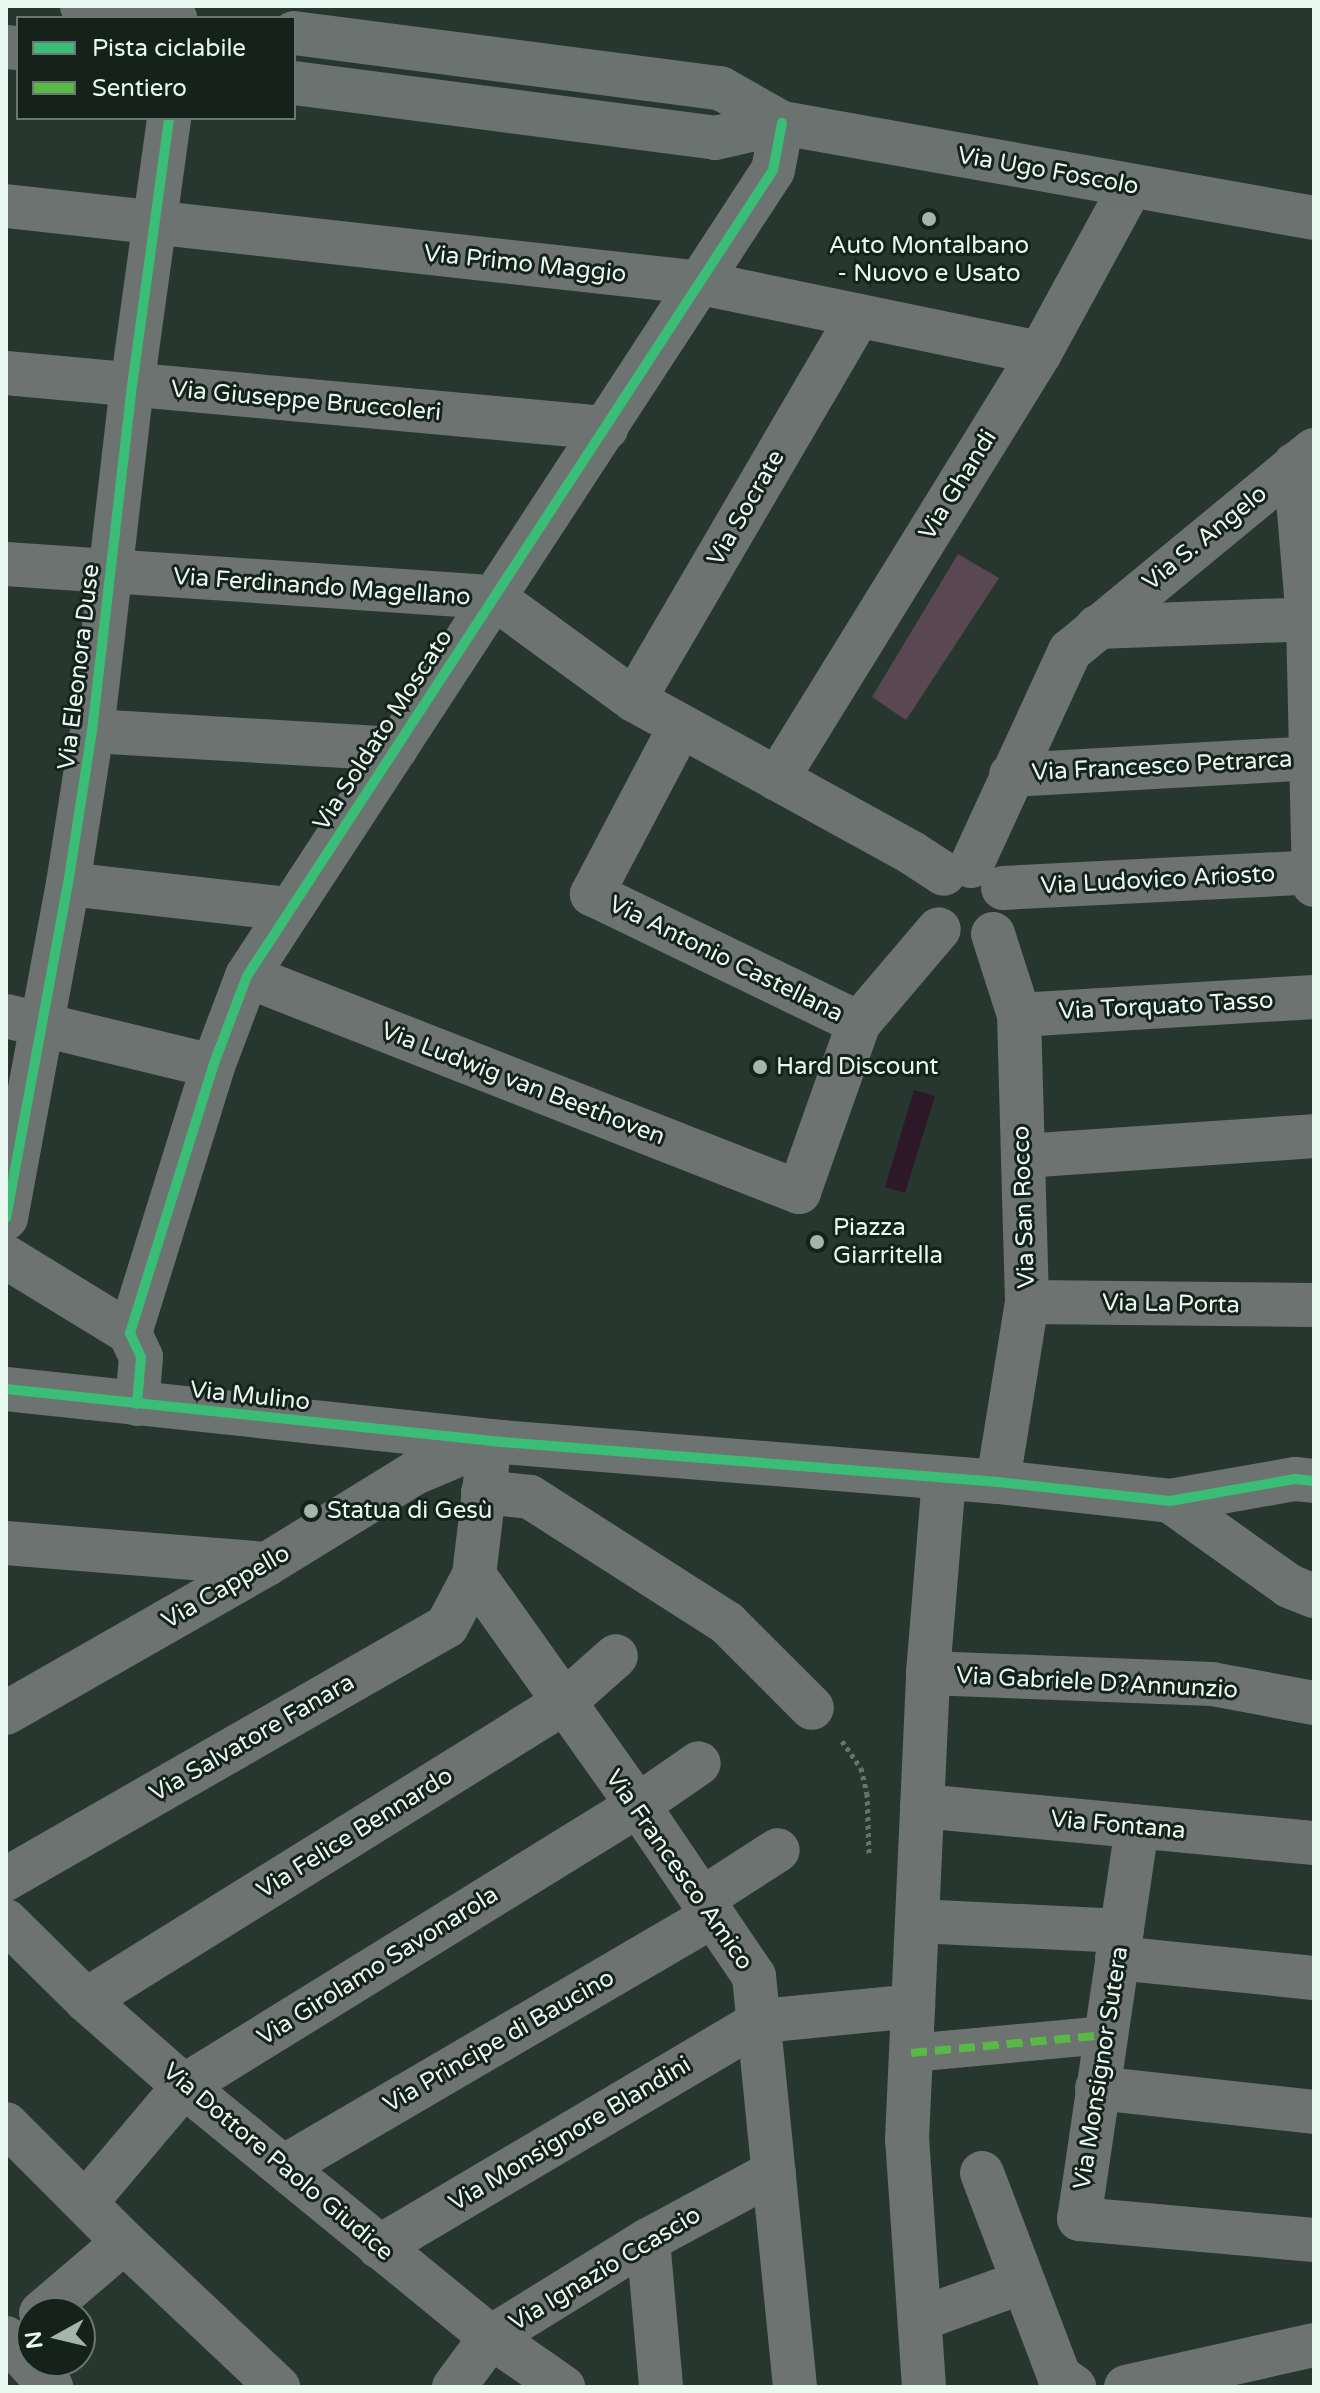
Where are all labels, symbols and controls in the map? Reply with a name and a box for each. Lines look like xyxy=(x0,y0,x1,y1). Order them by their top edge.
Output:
legend xyxy=(16,16,296,120)
text: Pista ciclabile xyxy=(92,34,246,63)
text: Sentiero xyxy=(92,74,187,103)
street label: Via Ugo Foscolo xyxy=(955,141,1141,201)
marker: Auto Montalbano - Nuovo e Usato xyxy=(920,210,938,228)
place label: Auto Montalbano - Nuovo e Usato xyxy=(829,232,1029,288)
street label: Via Primo Maggio xyxy=(422,239,628,289)
street label: Via Giuseppe Bruccoleri xyxy=(170,375,442,427)
street label: Via Ghandi xyxy=(913,425,1003,545)
street label: Via Socrate xyxy=(701,445,791,571)
street label: Via S. Angelo xyxy=(1137,479,1273,597)
street label: Via Eleonora Duse xyxy=(52,562,106,772)
street label: Via Ferdinando Magellano xyxy=(172,562,472,612)
street label: Via Soldato Moscato xyxy=(307,624,459,836)
street label: Via Francesco Petrarca xyxy=(1031,745,1293,787)
street label: Via Ludovico Ariosto xyxy=(1040,859,1276,901)
street label: Via Antonio Castellana xyxy=(604,890,848,1028)
street label: Via Torquato Tasso xyxy=(1058,986,1274,1026)
street label: Via Ludwig van Beethoven xyxy=(377,1017,669,1151)
place label: Hard Discount xyxy=(776,1053,939,1081)
marker: Hard Discount xyxy=(751,1058,769,1076)
street label: Via San Rocco xyxy=(1007,1125,1041,1289)
place label: Piazza Giarritella xyxy=(833,1214,943,1270)
marker: Piazza Giarritella xyxy=(808,1233,826,1251)
street label: Via La Porta xyxy=(1102,1288,1240,1320)
street label: Via Mulino xyxy=(188,1375,312,1417)
place label: Statua di Gesù xyxy=(327,1497,492,1525)
marker: Statua di Gesù xyxy=(302,1502,320,1520)
street label: Via Cappello xyxy=(157,1539,295,1635)
street label: Via Gabriele D?Annunzio xyxy=(955,1661,1239,1705)
street label: Via Salvatore Fanara xyxy=(145,1668,359,1808)
street label: Via Felice Bennardo xyxy=(252,1761,458,1905)
street label: Via Francesco Amico xyxy=(599,1764,759,1976)
street label: Via Fontana xyxy=(1049,1805,1187,1845)
street label: Via Girolamo Savonarola xyxy=(252,1880,504,2052)
street label: Via Monsignor Sutera xyxy=(1068,1944,1134,2192)
street label: Via Principe di Baucino xyxy=(379,1963,619,2119)
street label: Via Monsignore Blandini xyxy=(444,2050,696,2218)
street label: Via Dottore Paolo Giudice xyxy=(157,2057,399,2267)
street label: Via Ignazio Ccascio xyxy=(504,2200,706,2338)
north arrow xyxy=(16,2297,96,2377)
text: N xyxy=(20,2330,48,2351)

